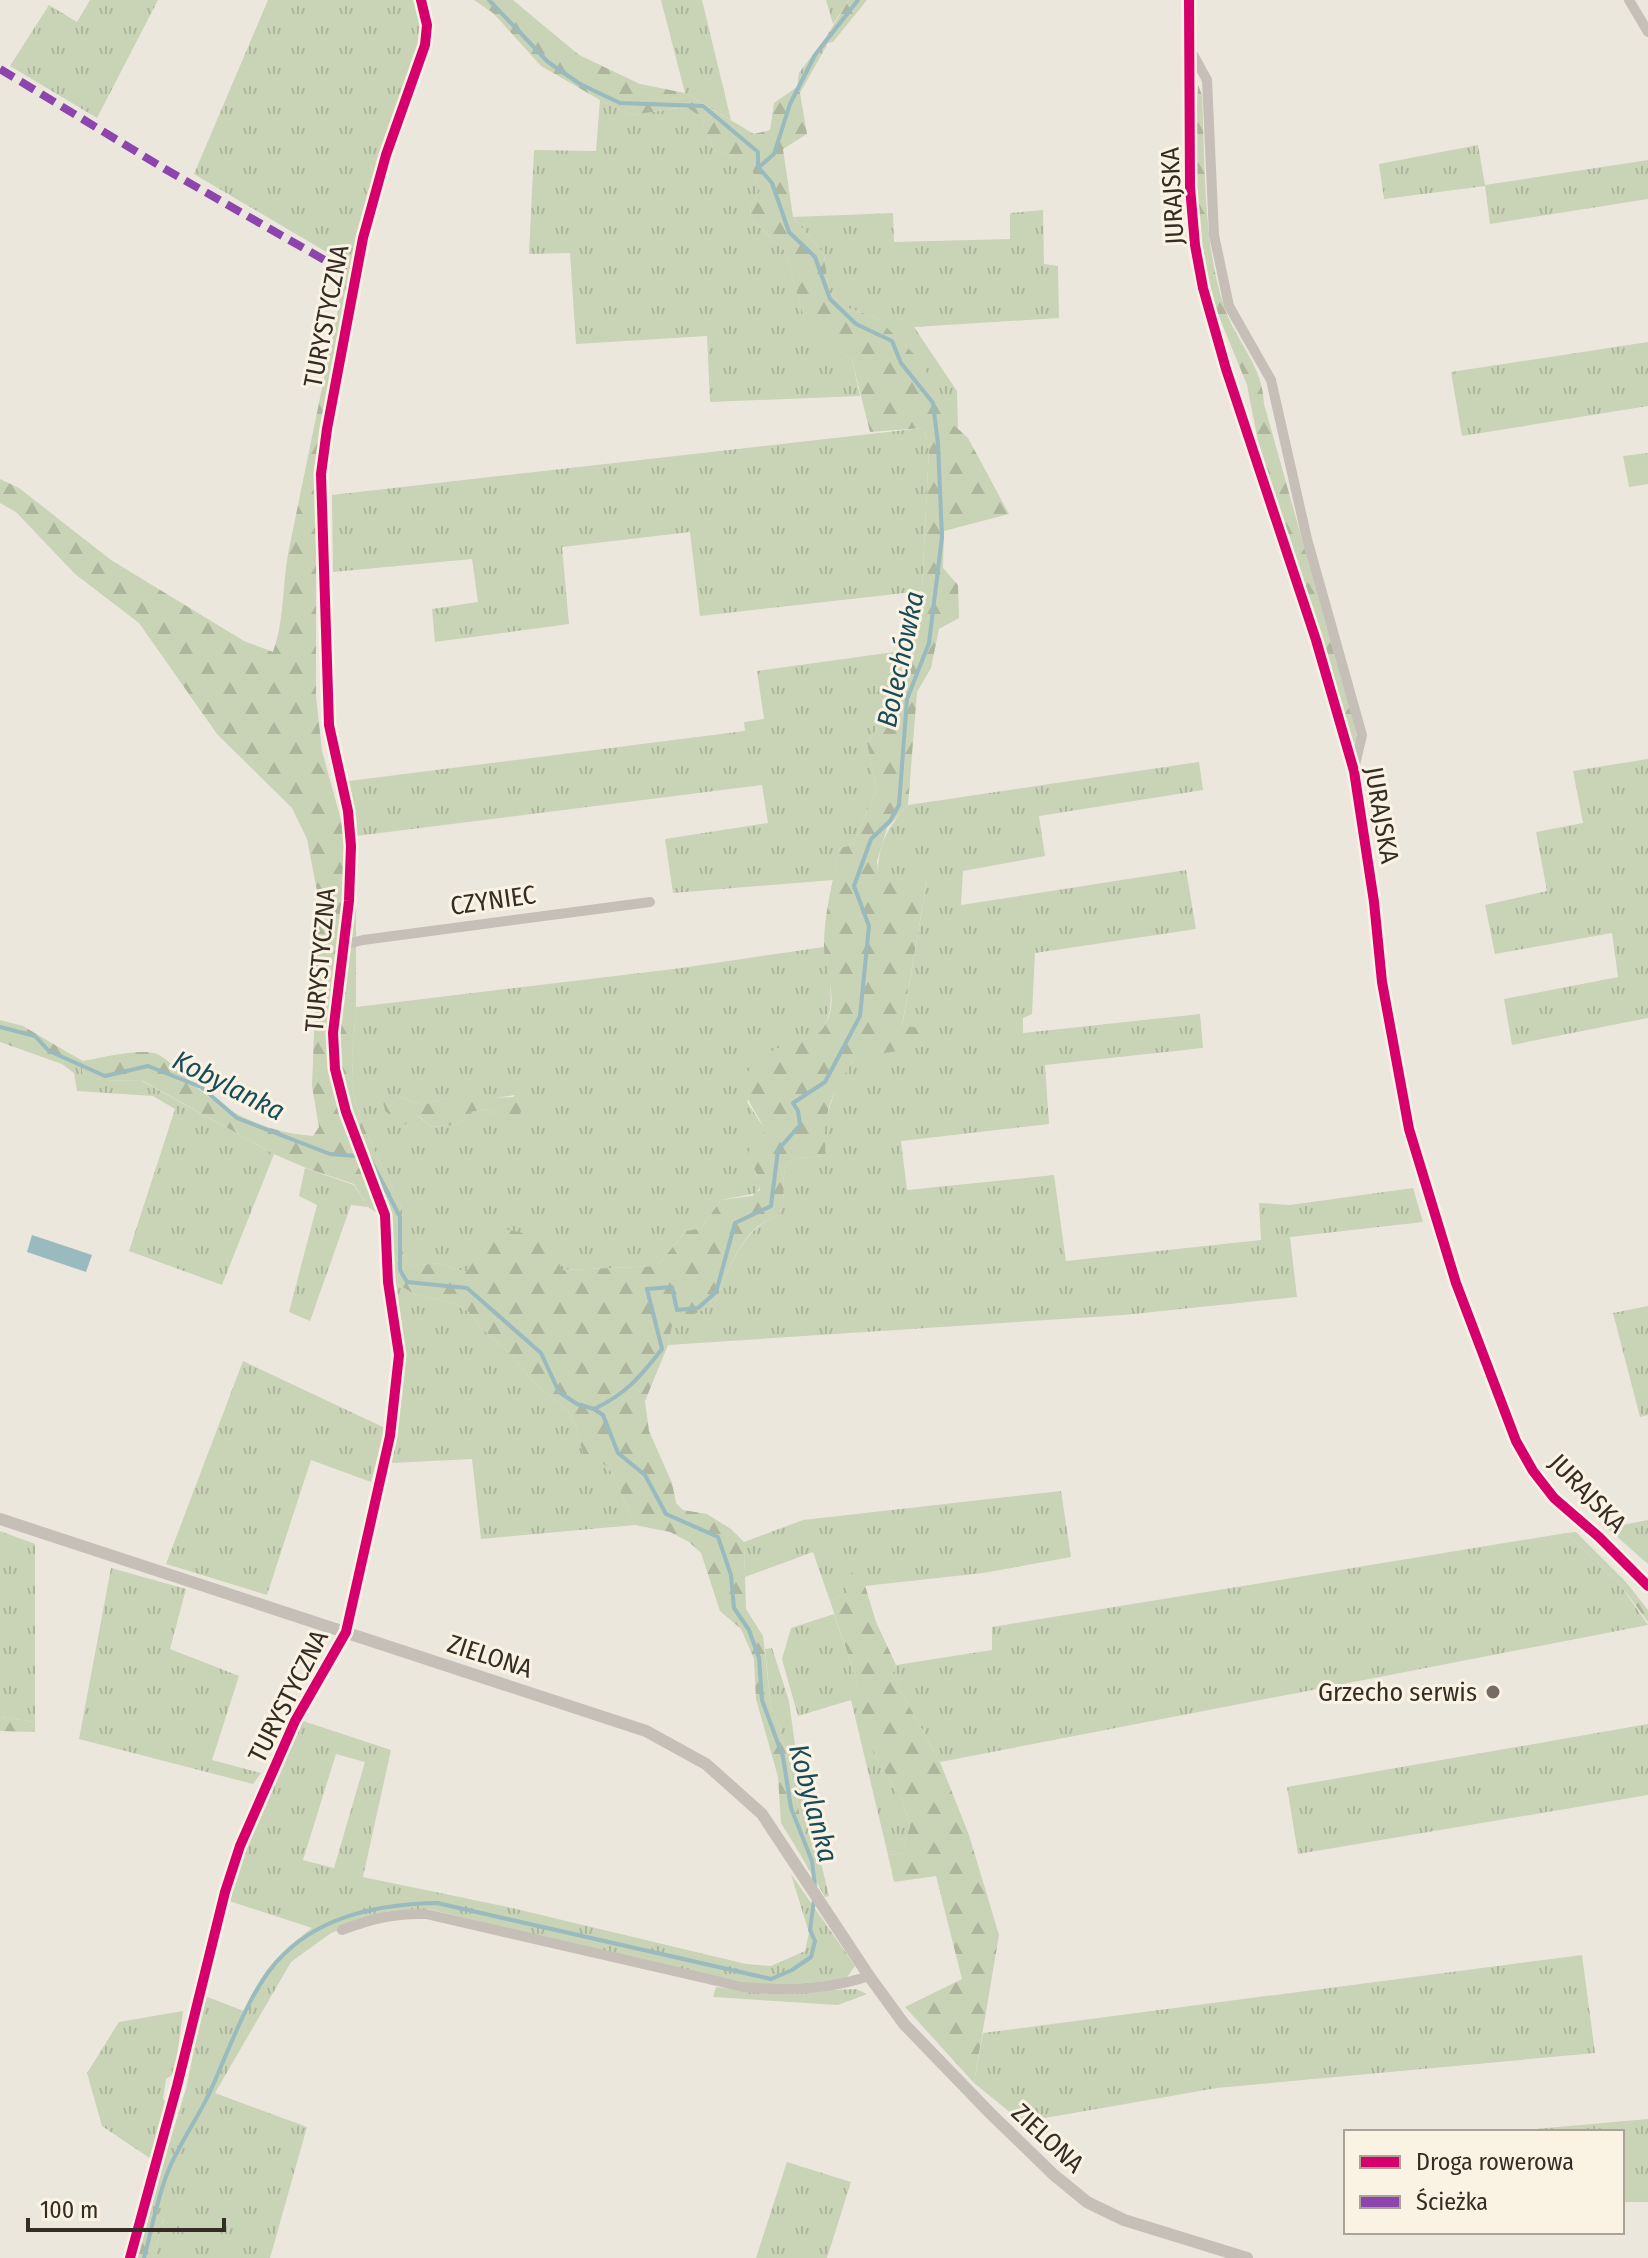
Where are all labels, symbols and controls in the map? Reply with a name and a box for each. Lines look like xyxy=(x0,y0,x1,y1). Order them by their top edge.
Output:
street label: JURAJSKA xyxy=(1154,146,1191,246)
street label: TURYSTYCZNA xyxy=(297,242,356,390)
water label: Bolechówka xyxy=(870,588,931,730)
street label: JURAJSKA xyxy=(1358,764,1405,866)
street label: CZYNIEC xyxy=(448,879,538,922)
street label: TURYSTYCZNA xyxy=(299,886,342,1033)
water label: Kobylanka xyxy=(167,1043,290,1128)
street label: JURAJSKA xyxy=(1543,1447,1633,1539)
street label: TURYSTYCZNA xyxy=(242,1625,335,1768)
street label: ZIELONA xyxy=(443,1628,537,1685)
place label: Grzecho serwis xyxy=(1318,1677,1477,1708)
marker: Grzecho serwis xyxy=(1484,1683,1502,1701)
water label: Kobylanka xyxy=(782,1740,845,1866)
street label: ZIELONA xyxy=(1005,2097,1090,2180)
legend xyxy=(1344,2130,1624,2234)
text: Droga rowerowa xyxy=(1416,2148,1574,2176)
scale bar xyxy=(28,2182,224,2232)
text: Ścieżka xyxy=(1416,2188,1488,2216)
text: 100 m xyxy=(40,2196,98,2224)

